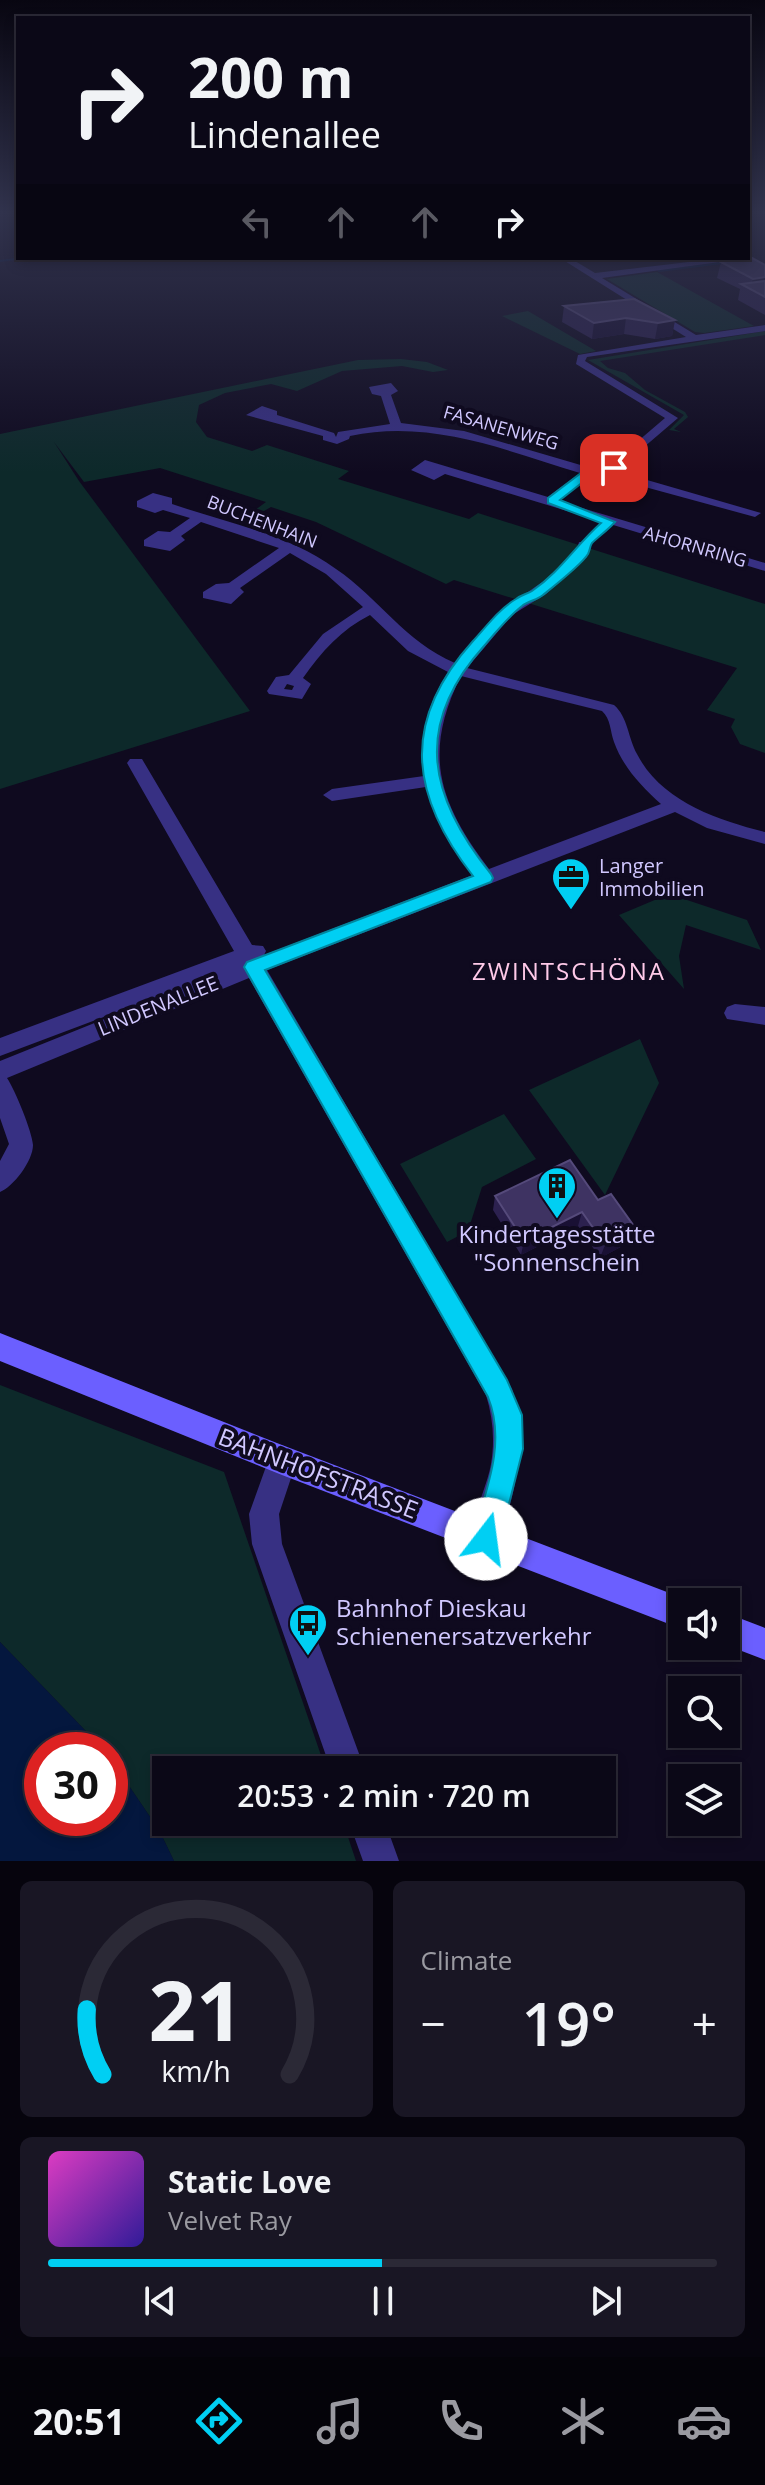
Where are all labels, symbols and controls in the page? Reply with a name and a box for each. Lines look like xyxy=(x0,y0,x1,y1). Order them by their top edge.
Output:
text: 200 m xyxy=(188,38,354,114)
icon: right xyxy=(56,48,160,152)
text: Lindenallee xyxy=(188,110,381,159)
icon: left xyxy=(235,200,279,244)
icon: ahead xyxy=(319,200,363,244)
icon: ahead xyxy=(403,200,447,244)
icon: right xyxy=(487,200,531,244)
street label: FASANENWEG xyxy=(441,399,562,455)
pin xyxy=(580,434,648,502)
icon: arrive xyxy=(592,446,636,490)
street label: BUCHENHAIN xyxy=(204,489,321,553)
street label: AHORNRING xyxy=(641,520,750,572)
place label: Langer Immobilien xyxy=(599,852,705,902)
office icon: Langer Immobilien xyxy=(550,856,592,911)
district label: ZWINTSCHÖNA xyxy=(472,954,666,987)
street label: LINDENALLEE xyxy=(94,969,222,1042)
building icon: Kindertagesstätte "Sonnenschein xyxy=(536,1165,578,1220)
place label: Kindertagesstätte "Sonnenschein xyxy=(458,1217,656,1278)
street label: BAHNHOFSTRASSE xyxy=(214,1419,423,1526)
position arrow xyxy=(444,1497,528,1581)
map controls xyxy=(668,1588,740,1836)
button: sound xyxy=(668,1588,740,1660)
place label: Bahnhof Dieskau Schienenersatzverkehr xyxy=(336,1591,592,1652)
bus stop icon: Bahnhof Dieskau Schienenersatzverkehr xyxy=(287,1602,329,1657)
button: search xyxy=(668,1676,740,1748)
speed limit sign: 30 xyxy=(24,1732,128,1836)
button: layers xyxy=(668,1764,740,1836)
text: 20:53 · 2 min · 720 m xyxy=(237,1775,531,1816)
text: Climate xyxy=(421,1942,512,1978)
text: 21 xyxy=(149,1952,244,2065)
text: 19° xyxy=(522,1982,616,2064)
text: − xyxy=(421,1993,446,2053)
text: + xyxy=(692,1993,717,2053)
text: km/h xyxy=(162,2051,231,2090)
text: Static Love xyxy=(168,2161,331,2202)
text: Velvet Ray xyxy=(168,2202,292,2238)
icon: previous xyxy=(138,2279,182,2323)
icon: pause xyxy=(361,2279,405,2323)
icon: next xyxy=(584,2279,628,2323)
icon: directions xyxy=(191,2393,247,2449)
icon: music xyxy=(312,2393,368,2449)
icon: phone xyxy=(433,2393,489,2449)
icon: climate xyxy=(555,2393,611,2449)
icon: car xyxy=(676,2393,732,2449)
text: 20:51 xyxy=(33,2397,125,2446)

